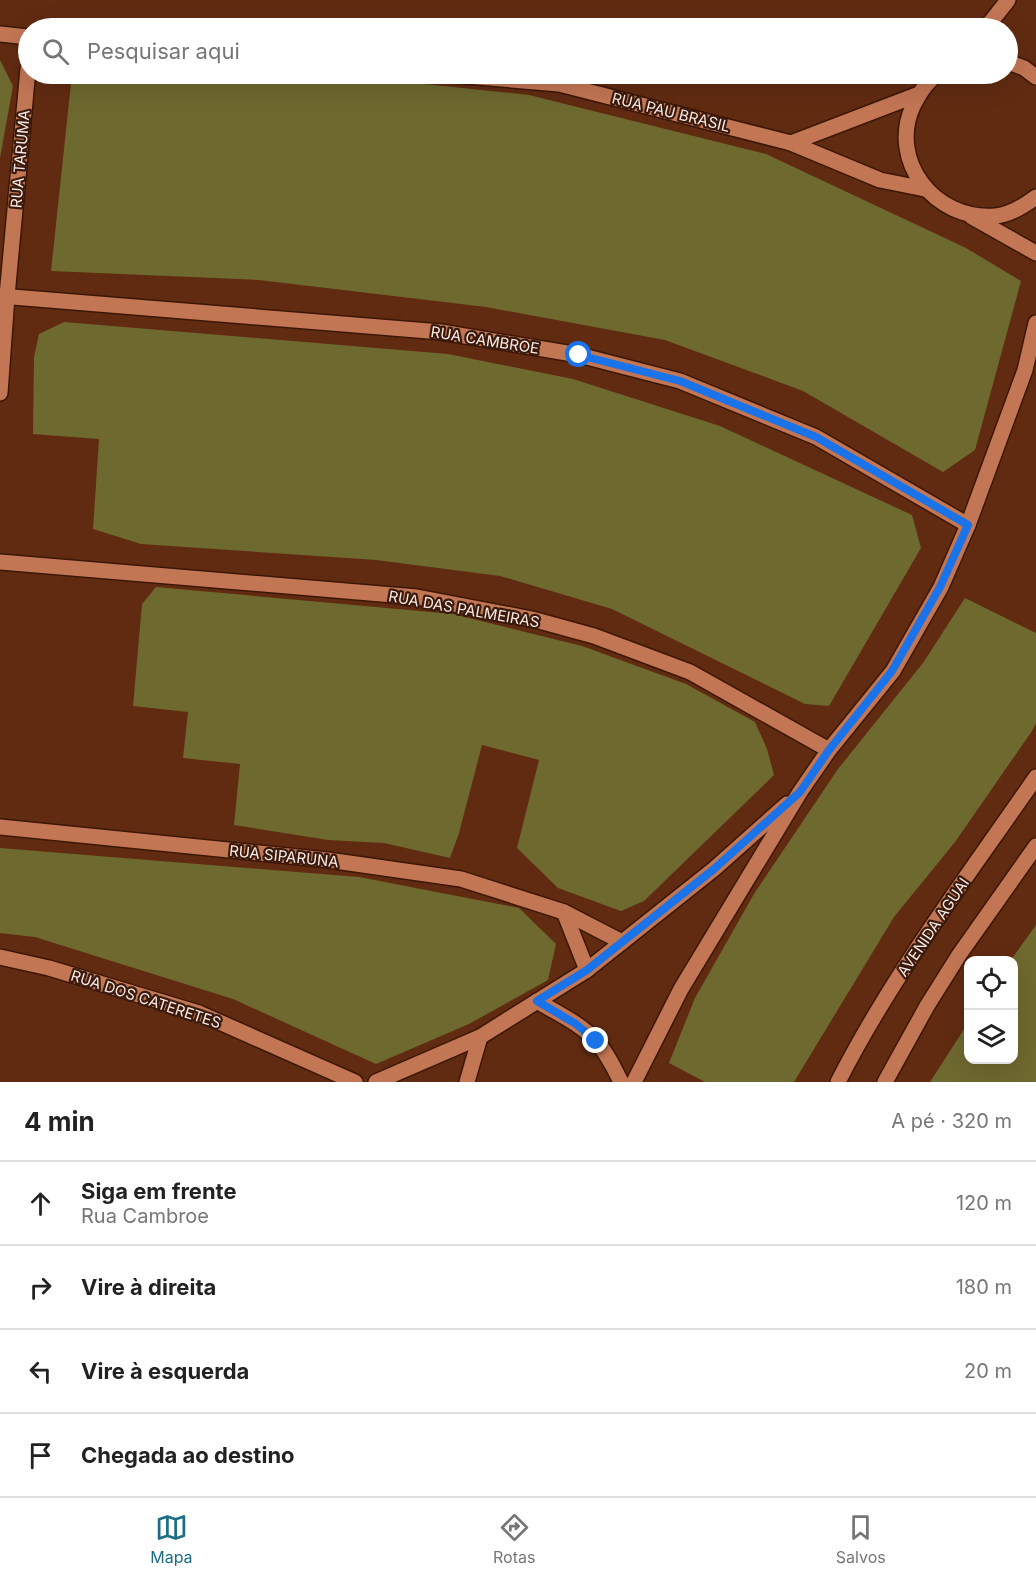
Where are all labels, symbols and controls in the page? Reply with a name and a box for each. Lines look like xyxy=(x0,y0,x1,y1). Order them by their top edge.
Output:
search box xyxy=(18,18,1018,84)
icon: search xyxy=(39,35,72,68)
text: Pesquisar aqui xyxy=(87,38,240,64)
street label: RUA PAU BRASIL xyxy=(610,88,732,136)
street label: RUA TARUMA xyxy=(6,109,34,209)
street label: RUA CAMBROE xyxy=(429,322,541,358)
route start xyxy=(565,341,591,367)
street label: RUA DAS PALMEIRAS xyxy=(387,586,541,632)
street label: RUA SIPARUNA xyxy=(228,841,340,871)
street label: AVENIDA AGUAI xyxy=(893,874,973,980)
map controls xyxy=(964,956,1018,1064)
button: locate xyxy=(964,956,1018,1010)
street label: RUA DOS CATERETES xyxy=(69,966,223,1032)
button: layers xyxy=(964,1010,1018,1064)
route end xyxy=(582,1027,608,1053)
text: 4 min xyxy=(24,1106,95,1137)
text: A pé · 320 m xyxy=(891,1109,1012,1133)
text: Siga em frente xyxy=(81,1178,237,1204)
icon: ahead xyxy=(24,1187,57,1220)
text: 120 m xyxy=(956,1191,1012,1215)
text: Rua Cambroe xyxy=(81,1204,209,1228)
icon: right xyxy=(24,1271,57,1304)
text: Vire à direita xyxy=(81,1274,216,1300)
text: 180 m xyxy=(956,1275,1012,1299)
icon: left xyxy=(24,1355,57,1388)
text: Vire à esquerda xyxy=(81,1358,249,1384)
text: 20 m xyxy=(964,1359,1012,1383)
icon: arrive xyxy=(24,1439,57,1472)
text: Chegada ao destino xyxy=(81,1442,295,1468)
tab: Mapa xyxy=(150,1511,193,1567)
tab: Rotas xyxy=(493,1511,535,1567)
tab: Salvos xyxy=(836,1511,886,1567)

